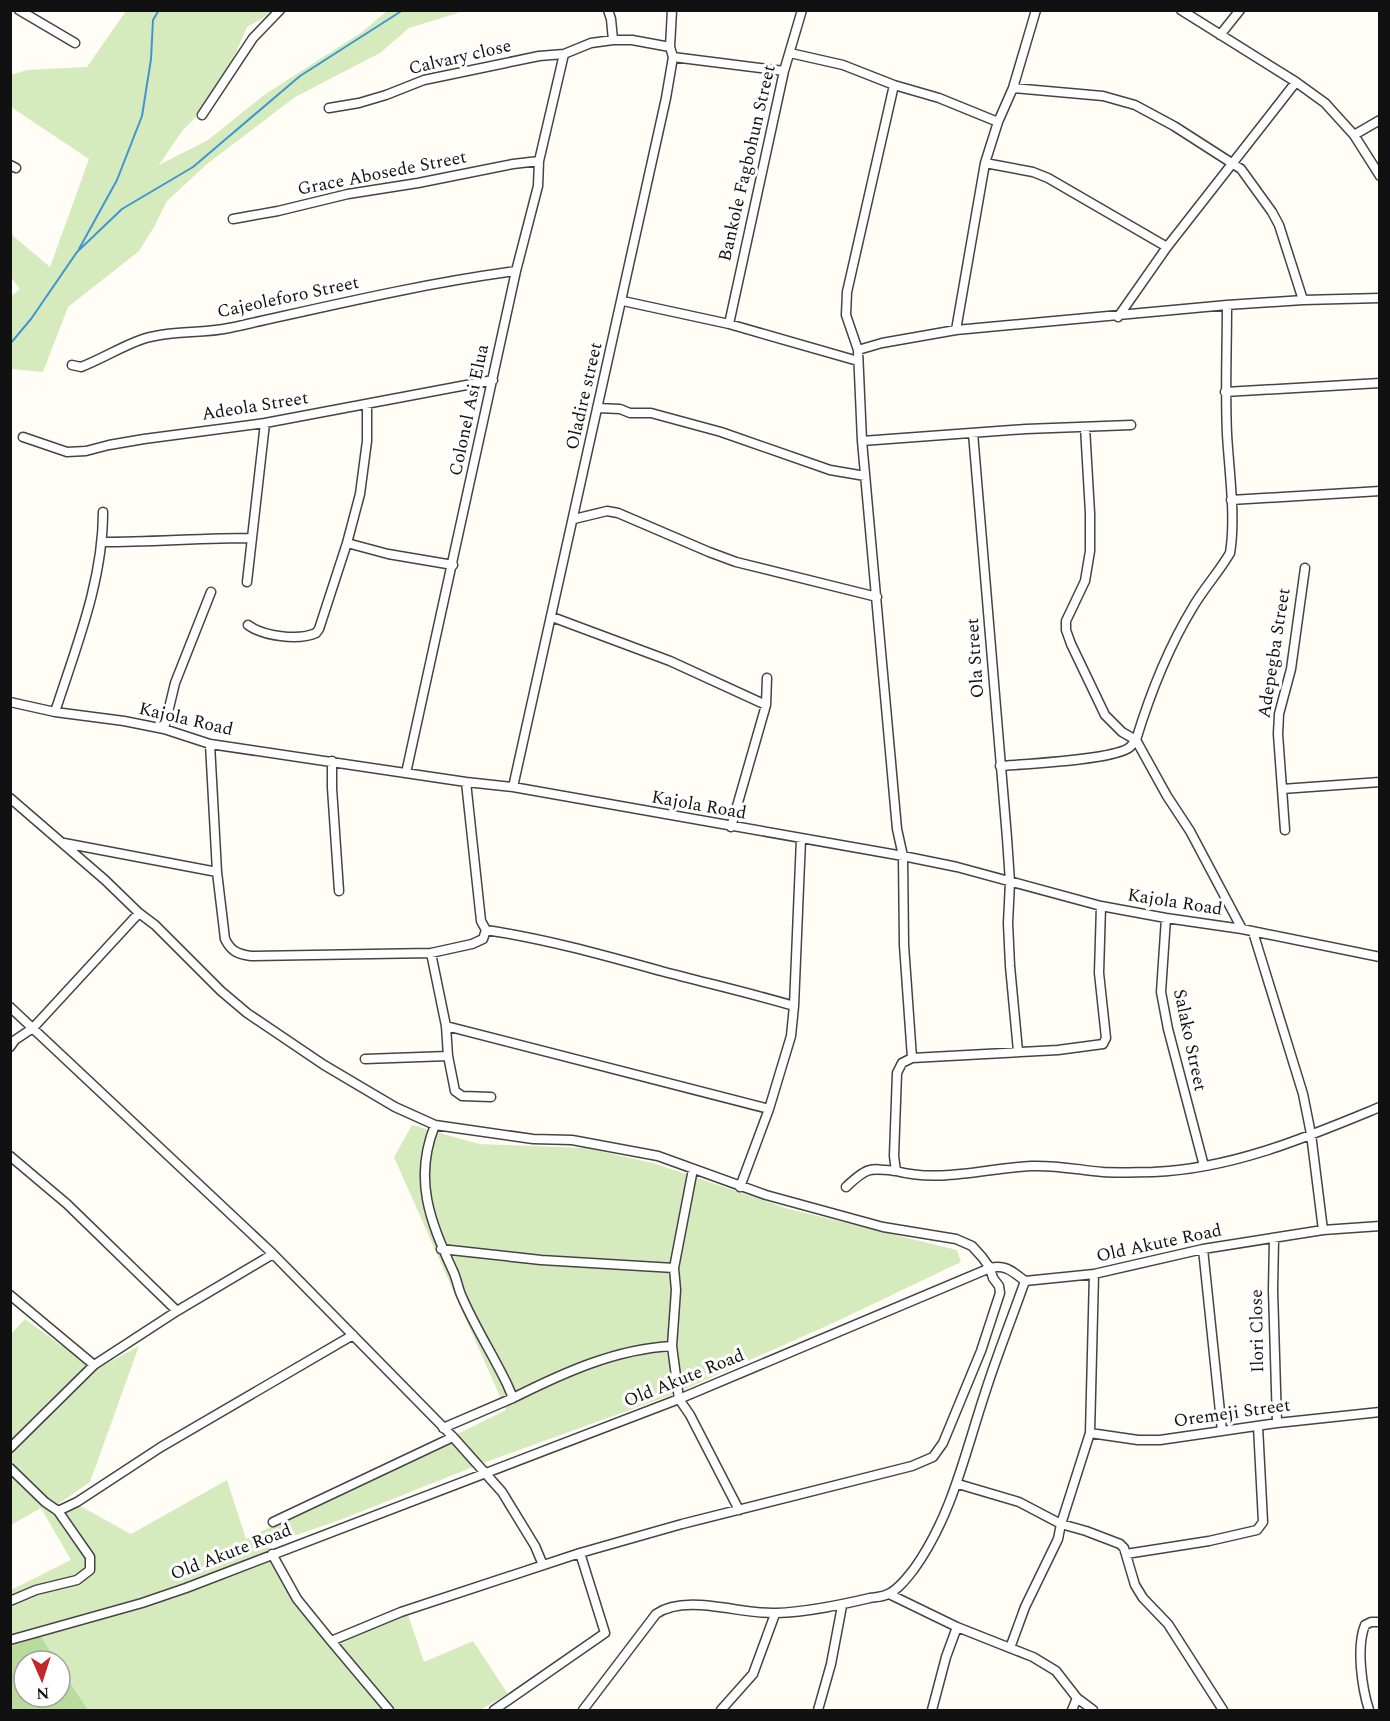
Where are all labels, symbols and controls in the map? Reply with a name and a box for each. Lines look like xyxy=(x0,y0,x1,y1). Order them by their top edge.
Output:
street label: Calvary close xyxy=(406,32,514,82)
street label: Bankole Fagbohun Street xyxy=(711,62,783,264)
street label: Grace Abosede Street xyxy=(295,143,469,203)
street label: Cajeoleforo Street xyxy=(215,269,361,325)
street label: Oladire street xyxy=(559,339,609,453)
street label: Colonel Asi Elua xyxy=(442,341,496,478)
street label: Adeola Street xyxy=(200,384,310,428)
street label: Adepegba Street xyxy=(1250,586,1298,720)
street label: Ola Street xyxy=(959,617,991,699)
street label: Kajola Road xyxy=(136,695,236,743)
street label: Kajola Road xyxy=(649,783,749,827)
street label: Kajola Road xyxy=(1126,881,1224,923)
street label: Salako Street xyxy=(1166,986,1214,1094)
street label: Old Akute Road xyxy=(1094,1217,1224,1269)
street label: Ilori Close xyxy=(1243,1289,1271,1373)
street label: Old Akute Road xyxy=(620,1342,748,1414)
street label: Oremeji Street xyxy=(1172,1391,1292,1435)
street label: Old Akute Road xyxy=(166,1516,296,1588)
north arrow xyxy=(12,1649,72,1709)
text: N xyxy=(36,1681,50,1705)

